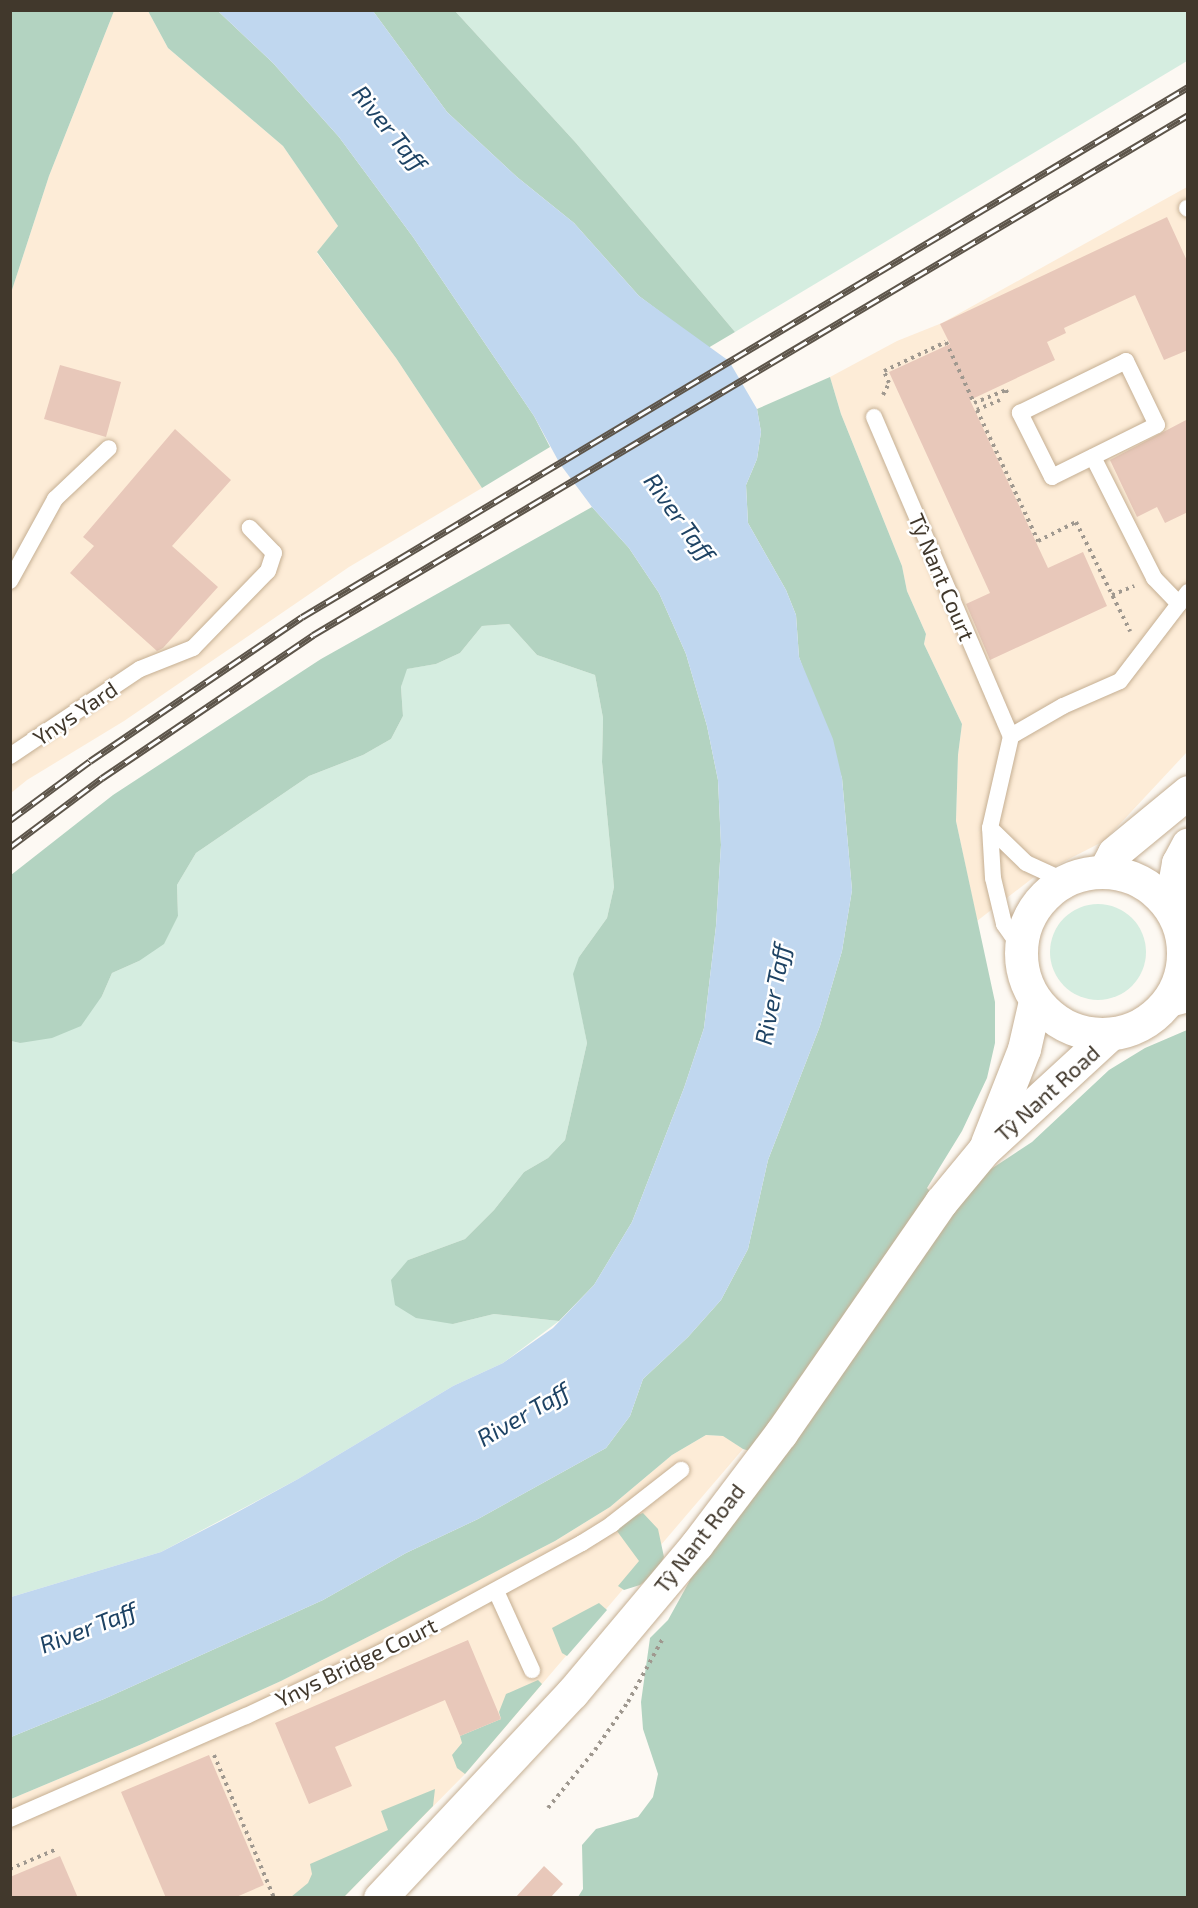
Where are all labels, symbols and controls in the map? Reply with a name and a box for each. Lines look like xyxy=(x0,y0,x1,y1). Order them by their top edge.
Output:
water label: River Taff xyxy=(346,79,434,177)
water label: River Taff xyxy=(638,467,722,567)
street label: Tŷ Nant Court xyxy=(903,509,981,645)
street label: Ynys Yard xyxy=(28,675,122,751)
water label: River Taff xyxy=(748,941,796,1047)
street label: Tŷ Nant Road xyxy=(989,1039,1105,1147)
water label: River Taff xyxy=(471,1376,575,1452)
street label: Tŷ Nant Road xyxy=(648,1478,750,1598)
water label: River Taff xyxy=(35,1595,141,1659)
street label: Ynys Bridge Court xyxy=(271,1612,441,1712)

